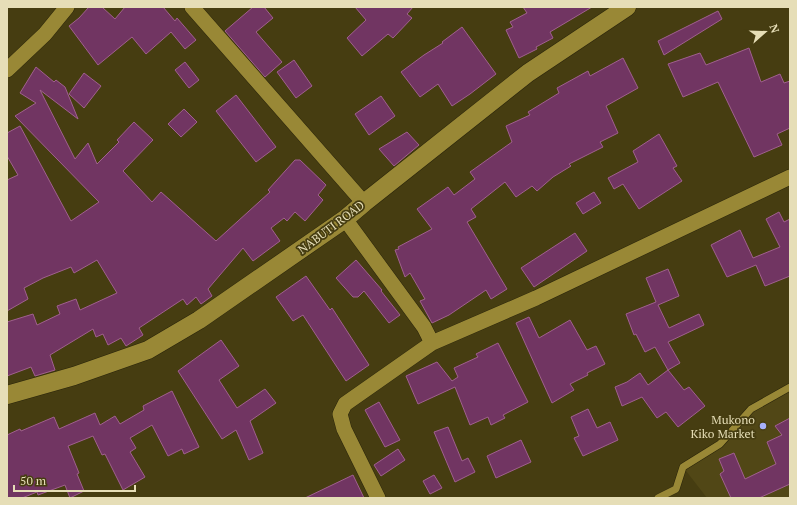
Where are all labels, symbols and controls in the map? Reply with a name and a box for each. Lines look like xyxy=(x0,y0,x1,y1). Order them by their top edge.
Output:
north arrow xyxy=(745,12,785,52)
text: N xyxy=(766,22,783,36)
street label: NABUTI ROAD xyxy=(295,197,367,257)
place label: Mukono Kiko Market xyxy=(690,412,756,441)
marker: Mukono Kiko Market xyxy=(758,421,768,431)
scale bar xyxy=(14,467,135,493)
text: 50 m xyxy=(20,473,47,488)

